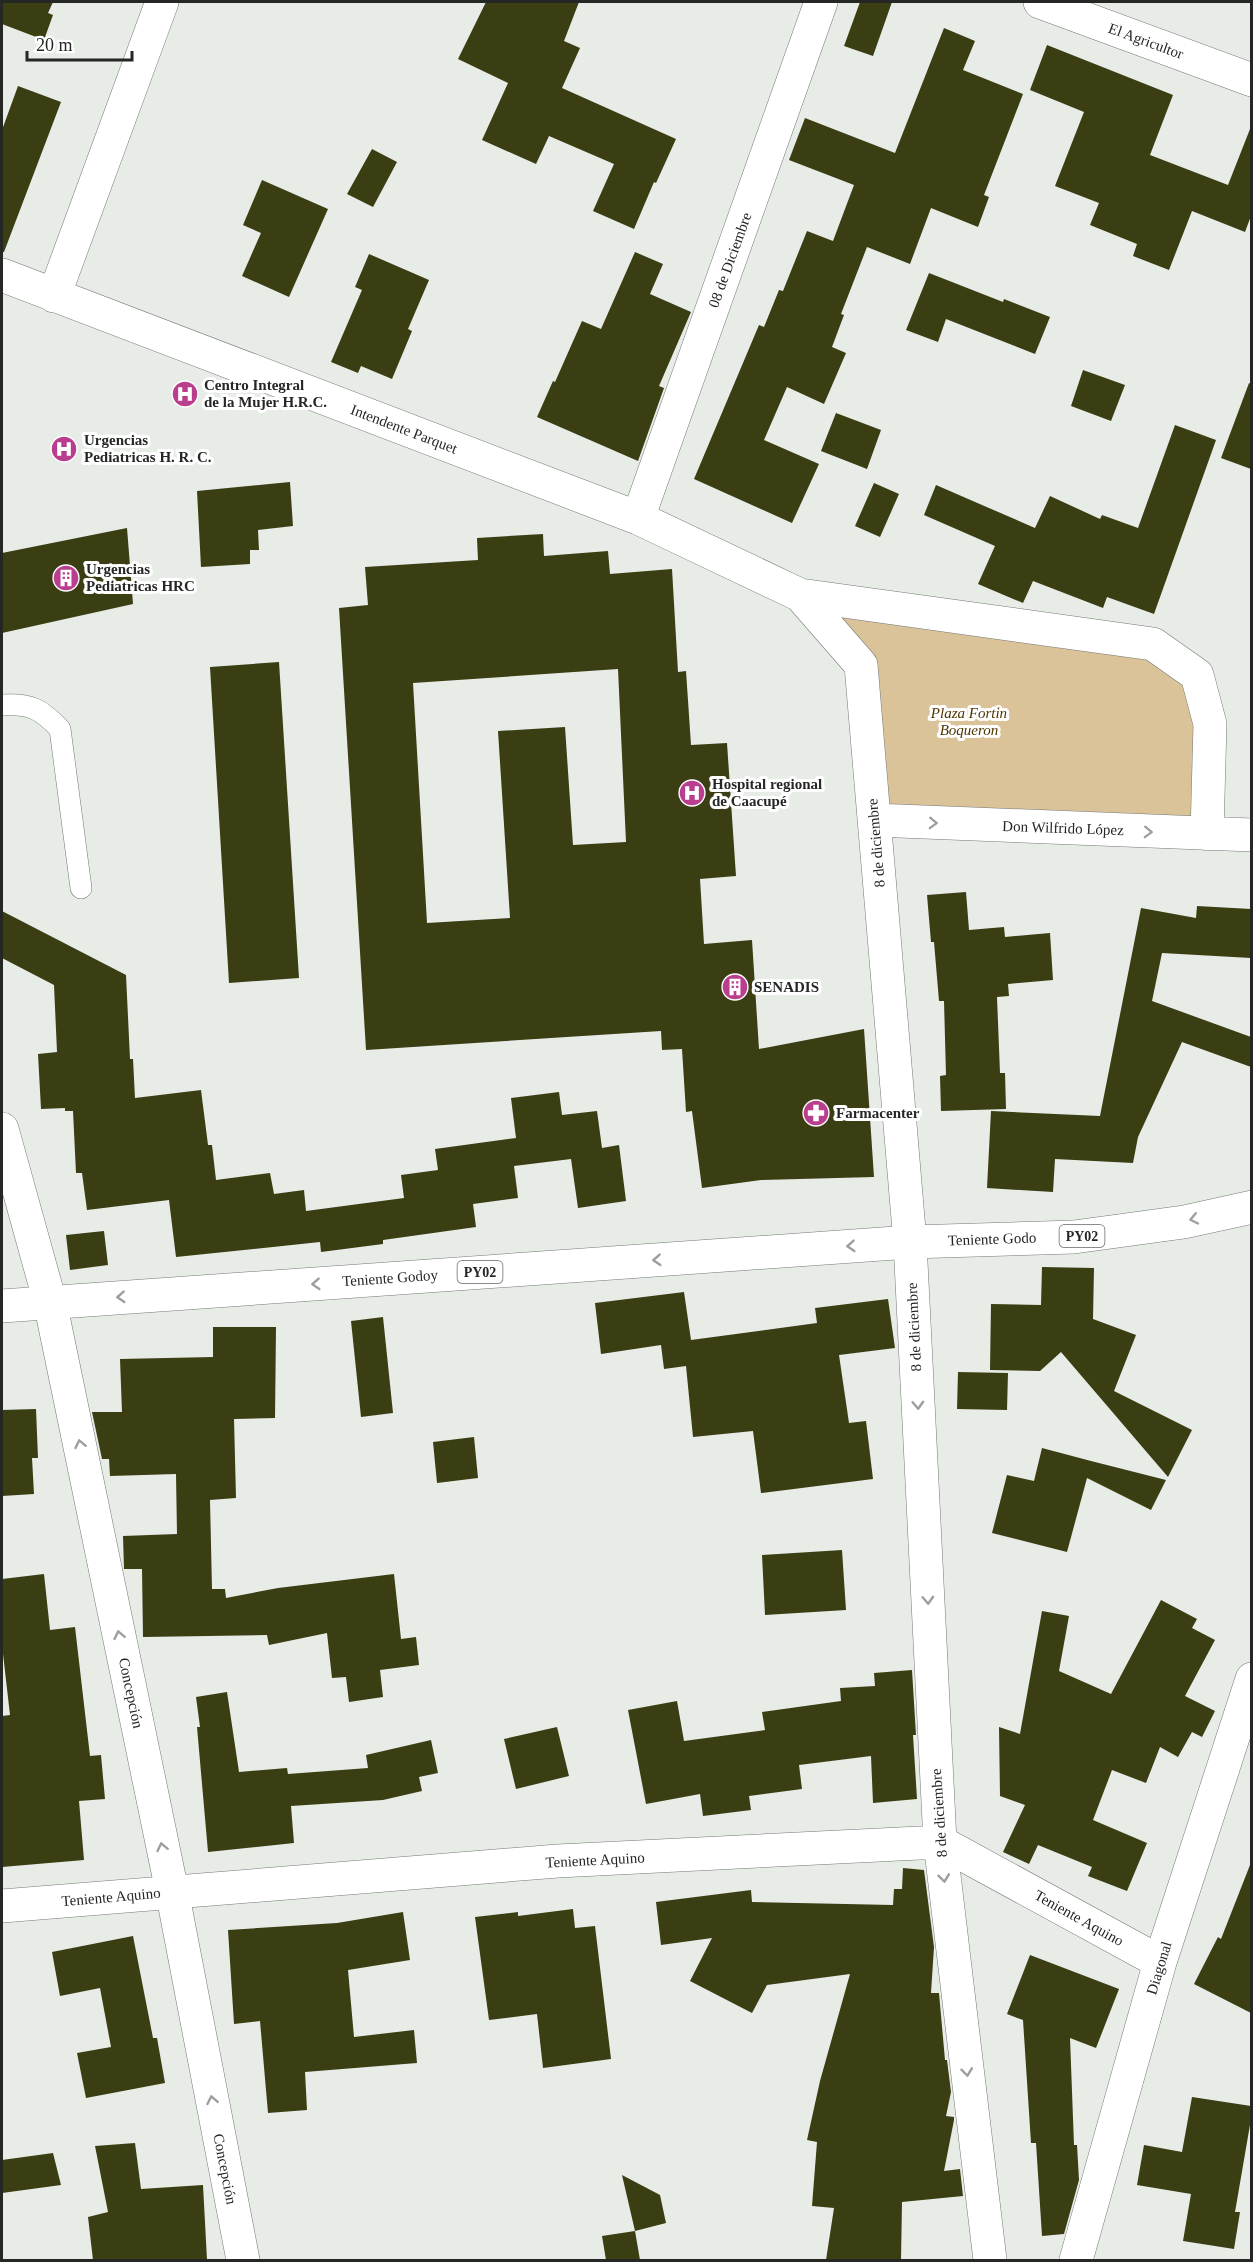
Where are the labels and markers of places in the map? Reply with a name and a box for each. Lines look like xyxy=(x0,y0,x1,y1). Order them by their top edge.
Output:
place label: Centro Integral de la Mujer H.R.C. xyxy=(204,377,327,410)
hospital icon: Centro Integral de la Mujer H.R.C. xyxy=(170,379,200,409)
place label: Urgencias Pediatricas H. R. C. xyxy=(84,432,212,465)
hospital icon: Urgencias Pediatricas H. R. C. xyxy=(49,434,79,464)
place label: Urgencias Pediatricas HRC xyxy=(86,561,195,594)
building icon: Urgencias Pediatricas HRC xyxy=(51,563,81,593)
place label: Hospital regional de Caacupé xyxy=(712,776,822,809)
hospital icon: Hospital regional de Caacupé xyxy=(677,778,707,808)
building icon: SENADIS xyxy=(720,972,750,1002)
place label: SENADIS xyxy=(754,979,819,995)
pharmacy icon: Farmacenter xyxy=(801,1098,831,1128)
place label: Farmacenter xyxy=(836,1105,920,1121)

